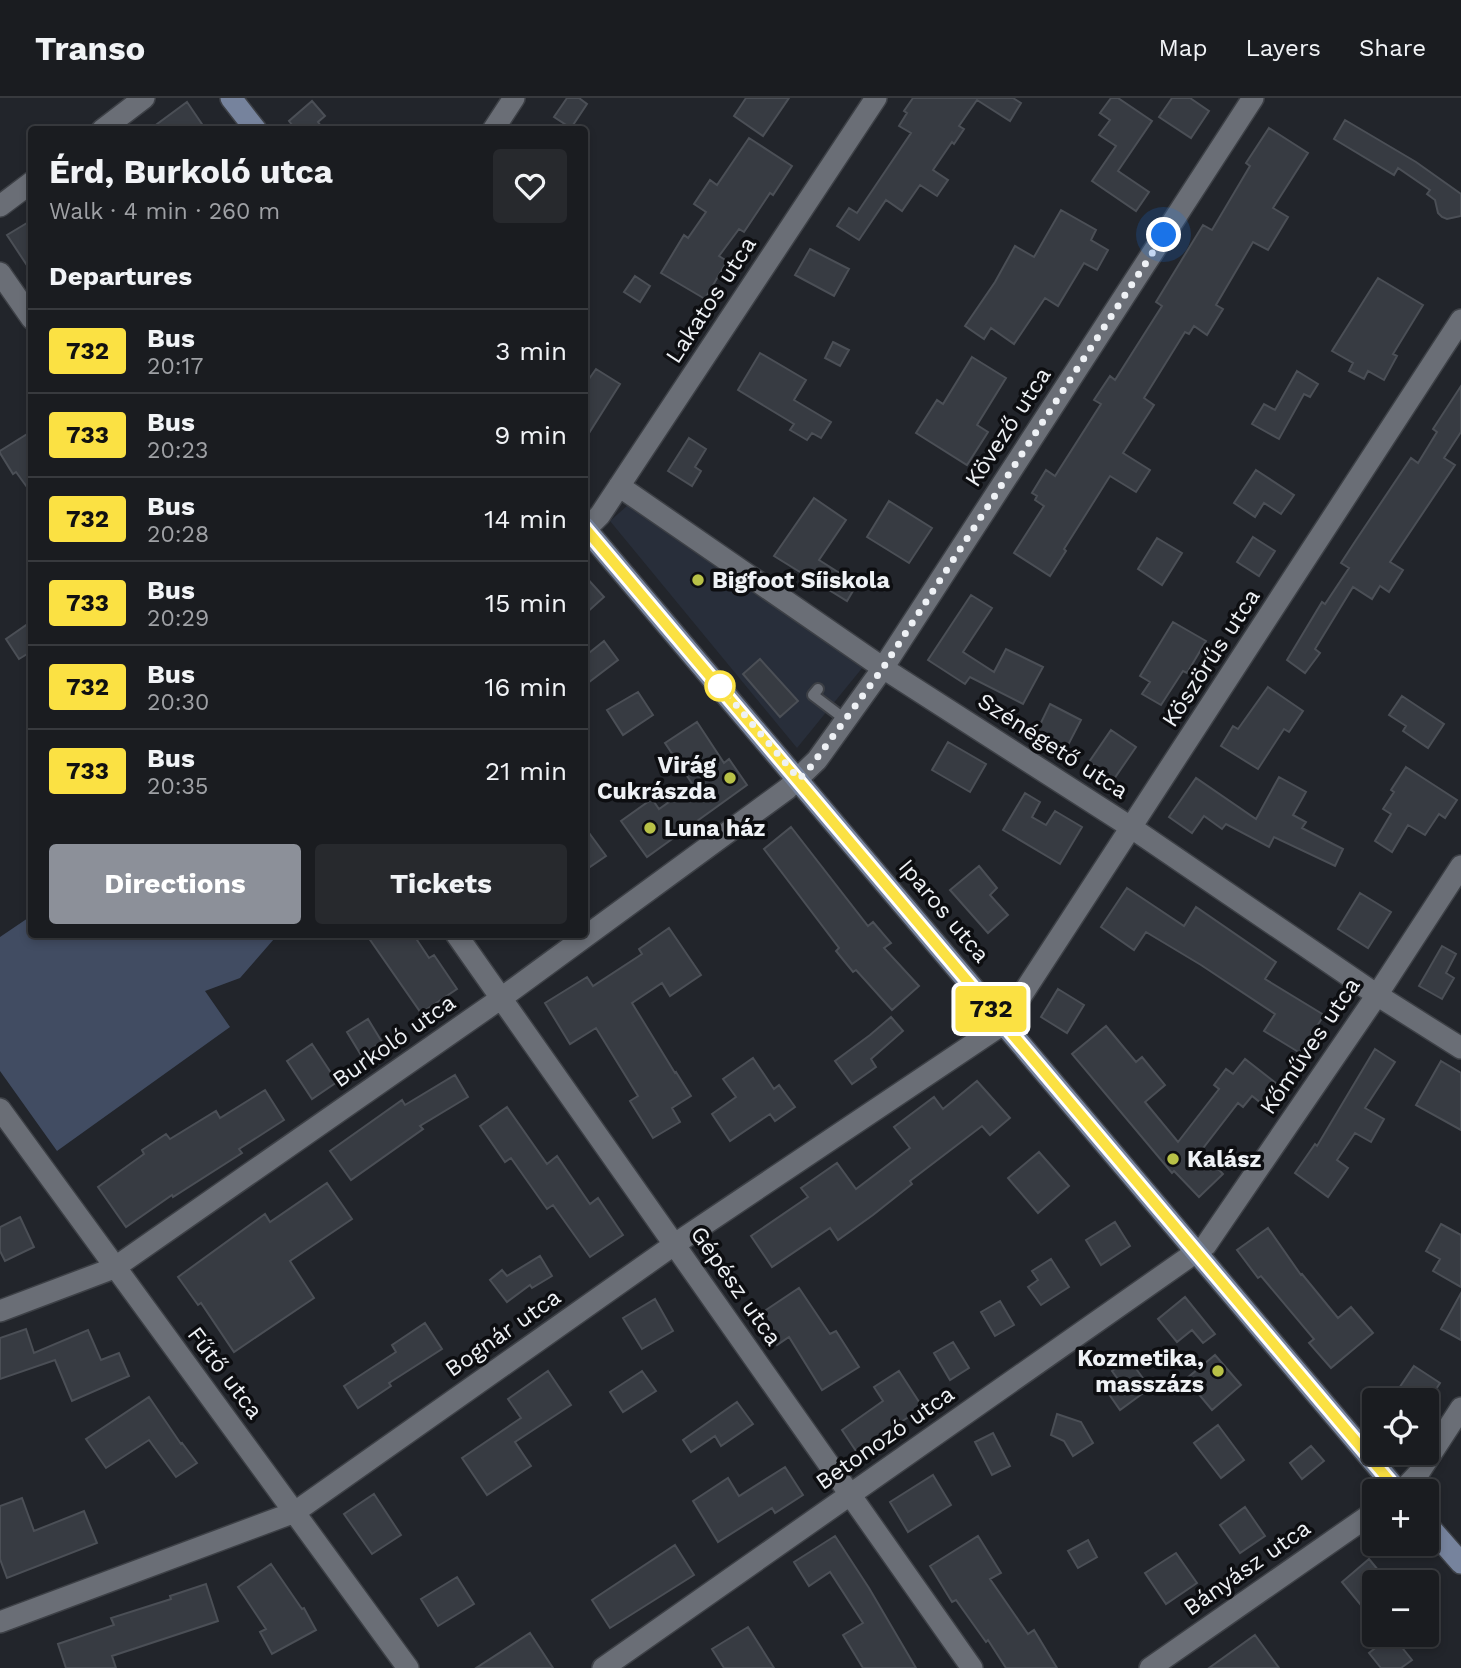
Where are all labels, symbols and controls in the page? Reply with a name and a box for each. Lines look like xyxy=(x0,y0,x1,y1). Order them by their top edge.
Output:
text: Transo xyxy=(35,29,145,68)
text: Map xyxy=(1159,34,1207,62)
text: Layers xyxy=(1245,34,1321,62)
text: Share xyxy=(1359,34,1426,62)
button: heart xyxy=(493,149,567,223)
text: Érd, Burkoló utca xyxy=(49,152,333,191)
text: Walk · 4 min · 260 m xyxy=(49,198,280,225)
your location xyxy=(1146,217,1181,252)
street label: Lakatos utca xyxy=(660,232,762,368)
text: Departures xyxy=(49,261,192,291)
text: Bus xyxy=(147,323,195,353)
text: 3 min xyxy=(495,336,567,366)
text: 732 xyxy=(66,337,109,365)
text: 20:17 xyxy=(147,353,203,380)
street label: Kövező utca xyxy=(959,362,1057,492)
text: Bus xyxy=(147,407,195,437)
text: 9 min xyxy=(494,420,567,450)
text: 733 xyxy=(66,421,109,449)
text: 20:23 xyxy=(147,437,208,464)
text: Bus xyxy=(147,491,195,521)
text: 14 min xyxy=(484,504,567,534)
text: 732 xyxy=(66,505,109,533)
text: 20:28 xyxy=(147,521,209,548)
place label: Bigfoot Síiskola xyxy=(712,567,890,594)
marker: Bigfoot Síiskola xyxy=(690,572,706,588)
text: Bus xyxy=(147,575,195,605)
street label: Köszörűs utca xyxy=(1156,584,1266,732)
text: 15 min xyxy=(485,588,567,618)
text: 733 xyxy=(66,589,109,617)
text: 20:29 xyxy=(147,605,209,632)
text: Bus xyxy=(147,659,195,689)
unlabelled marker xyxy=(705,671,735,701)
text: 16 min xyxy=(484,672,567,702)
text: 732 xyxy=(66,673,109,701)
street label: Szénégető utca xyxy=(973,687,1133,805)
text: 20:30 xyxy=(147,689,209,716)
text: Bus xyxy=(147,743,195,773)
place label: Virág Cukrászda xyxy=(597,752,717,805)
text: 21 min xyxy=(485,756,567,786)
text: 733 xyxy=(66,757,109,785)
marker: Virág Cukrászda xyxy=(722,770,738,786)
text: 20:35 xyxy=(147,773,208,800)
place label: Luna ház xyxy=(664,815,766,842)
marker: Luna ház xyxy=(642,820,658,836)
button: Directions xyxy=(49,844,301,924)
button: Tickets xyxy=(315,844,567,924)
street label: Iparos utca xyxy=(893,854,995,968)
street label: Kőműves utca xyxy=(1254,973,1366,1119)
line badge: 732 xyxy=(951,986,1031,1032)
street label: Burkoló utca xyxy=(328,989,460,1093)
text: 732 xyxy=(969,995,1013,1023)
place label: Kalász xyxy=(1187,1146,1261,1173)
marker: Kalász xyxy=(1165,1151,1181,1167)
street label: Gépész utca xyxy=(685,1221,787,1351)
street label: Bognár utca xyxy=(440,1283,566,1383)
street label: Fűtő utca xyxy=(182,1322,268,1424)
place label: Kozmetika, masszázs xyxy=(1077,1345,1204,1398)
marker: Kozmetika, masszázs xyxy=(1210,1363,1226,1379)
street label: Betonozó utca xyxy=(811,1380,959,1496)
map controls xyxy=(1362,1388,1439,1647)
button: locate xyxy=(1362,1388,1439,1465)
button: + xyxy=(1362,1479,1439,1556)
street label: Bányász utca xyxy=(1178,1514,1316,1622)
button: − xyxy=(1362,1570,1439,1647)

